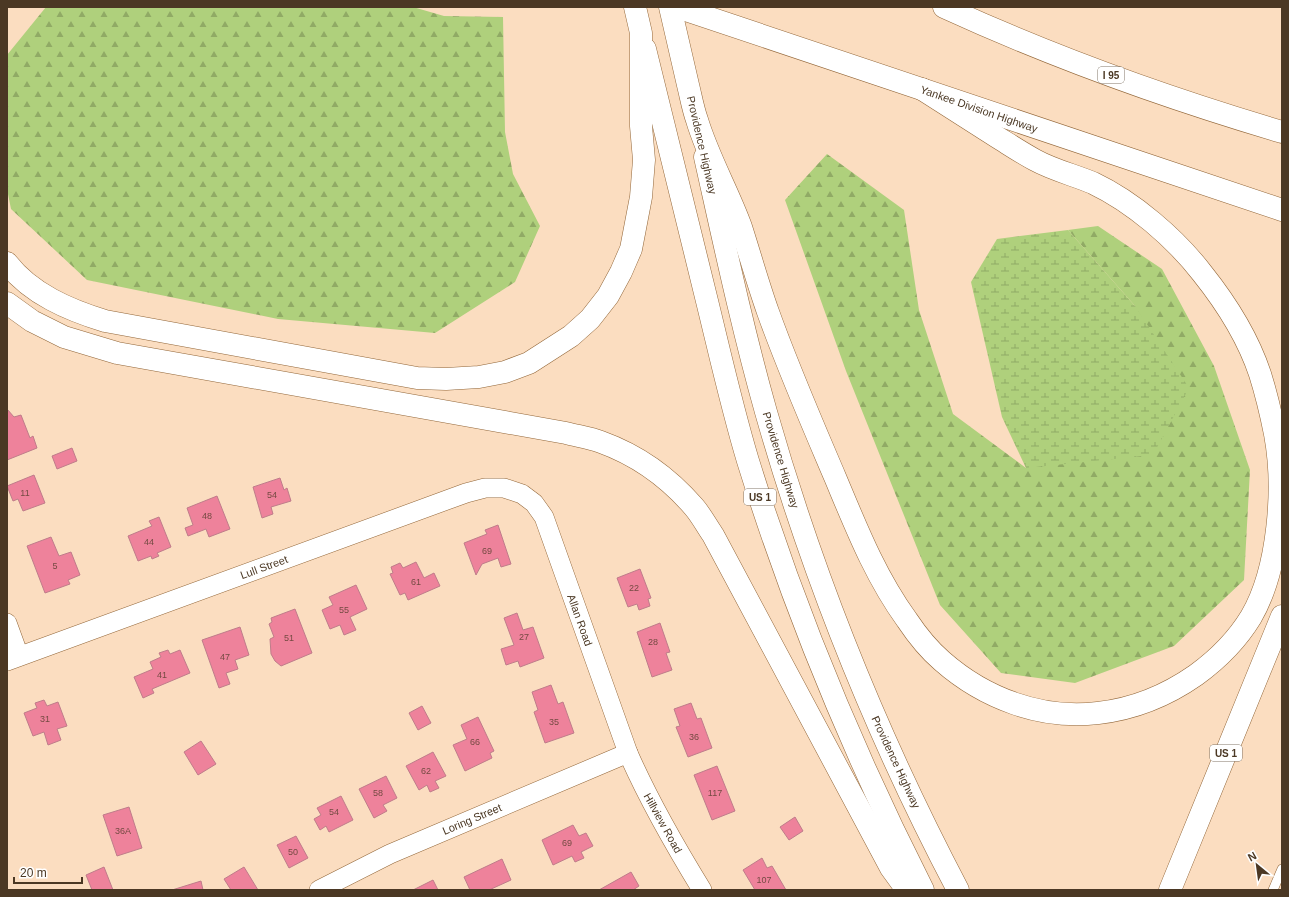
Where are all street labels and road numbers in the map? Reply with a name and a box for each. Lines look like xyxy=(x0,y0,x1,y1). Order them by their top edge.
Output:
road number: I 95 xyxy=(1098,67,1124,83)
street label: Yankee Division Highway xyxy=(919,83,1040,135)
street label: Providence Highway xyxy=(685,95,719,196)
street label: Providence Highway xyxy=(761,410,802,510)
road number: US 1 xyxy=(744,489,776,505)
street label: Lull Street xyxy=(239,553,289,581)
street label: Allan Road xyxy=(565,593,595,647)
street label: Providence Highway xyxy=(869,714,923,810)
road number: US 1 xyxy=(1210,745,1242,761)
street label: Hillview Road xyxy=(642,791,684,855)
street label: Loring Street xyxy=(441,801,503,837)

